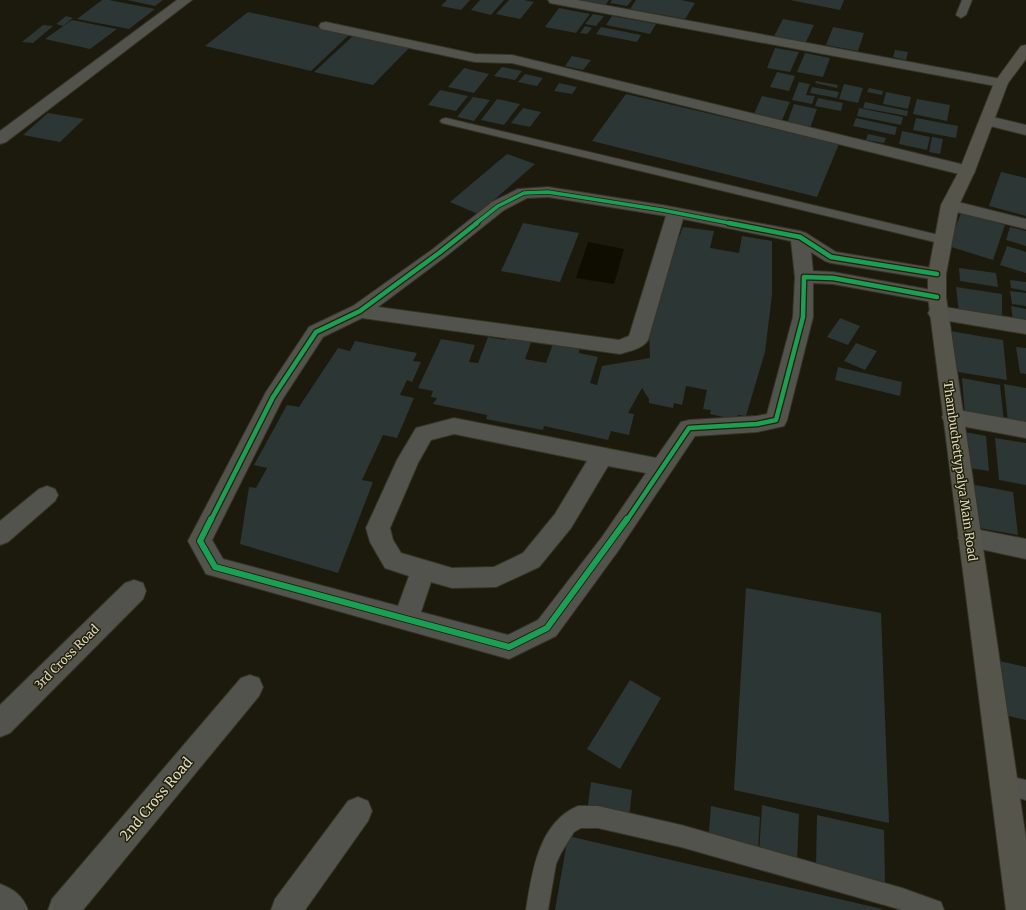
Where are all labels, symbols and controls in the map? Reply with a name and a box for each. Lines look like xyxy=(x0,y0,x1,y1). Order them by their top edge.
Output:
street label: Thambuchettypalya Main Road xyxy=(940,380,981,562)
street label: 3rd Cross Road xyxy=(31,621,102,692)
street label: 2nd Cross Road xyxy=(116,753,196,844)

